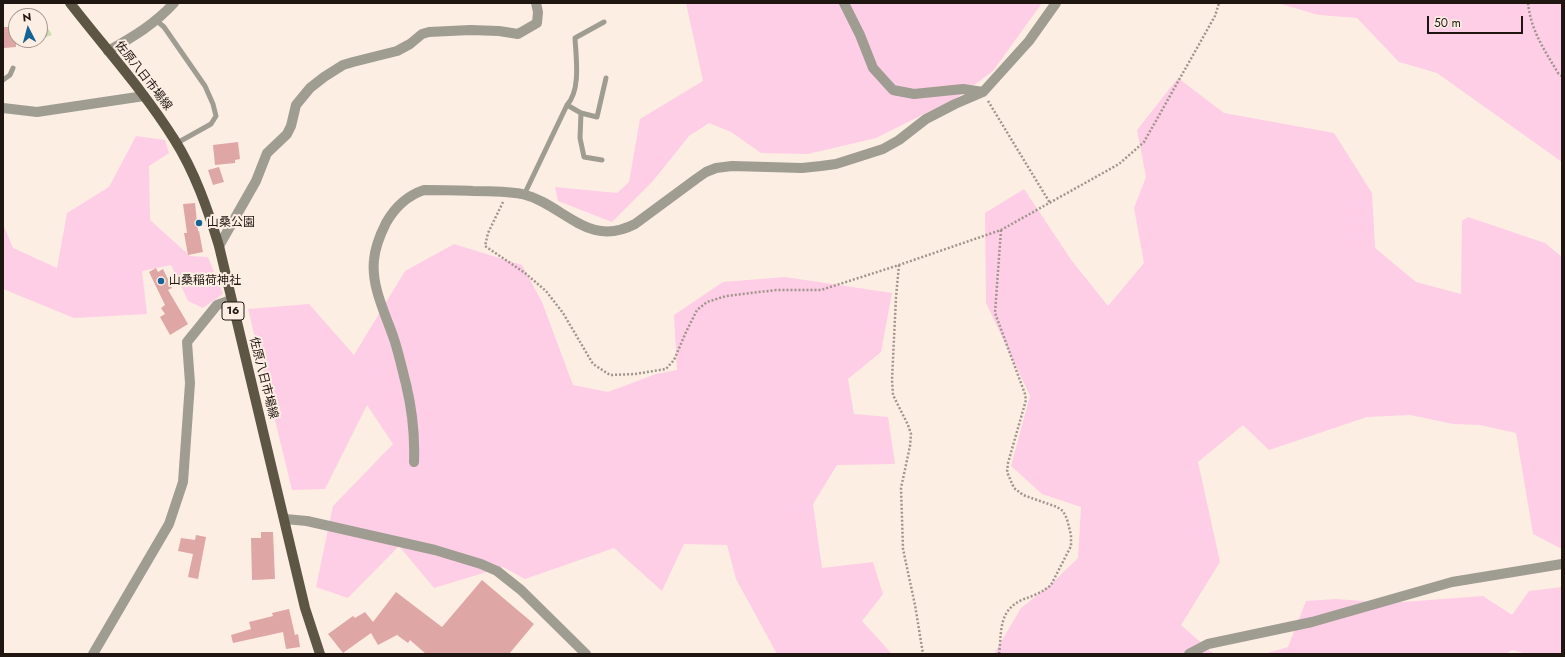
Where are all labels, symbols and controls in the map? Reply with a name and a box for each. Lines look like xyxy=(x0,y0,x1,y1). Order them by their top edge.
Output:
north arrow xyxy=(8,8,48,48)
scale bar xyxy=(1429,8,1525,34)
text: N xyxy=(22,9,32,25)
text: 50 m xyxy=(1434,14,1461,32)
street label: 佐原八日市場線 xyxy=(111,38,175,114)
place label: 山桑公園 xyxy=(207,216,255,230)
marker: 山桑公園 xyxy=(194,218,204,228)
place label: 山桑稲荷神社 xyxy=(169,274,241,288)
marker: 山桑稲荷神社 xyxy=(156,276,166,286)
road number: 16 xyxy=(222,302,244,320)
street label: 佐原八日市場線 xyxy=(246,336,280,420)

